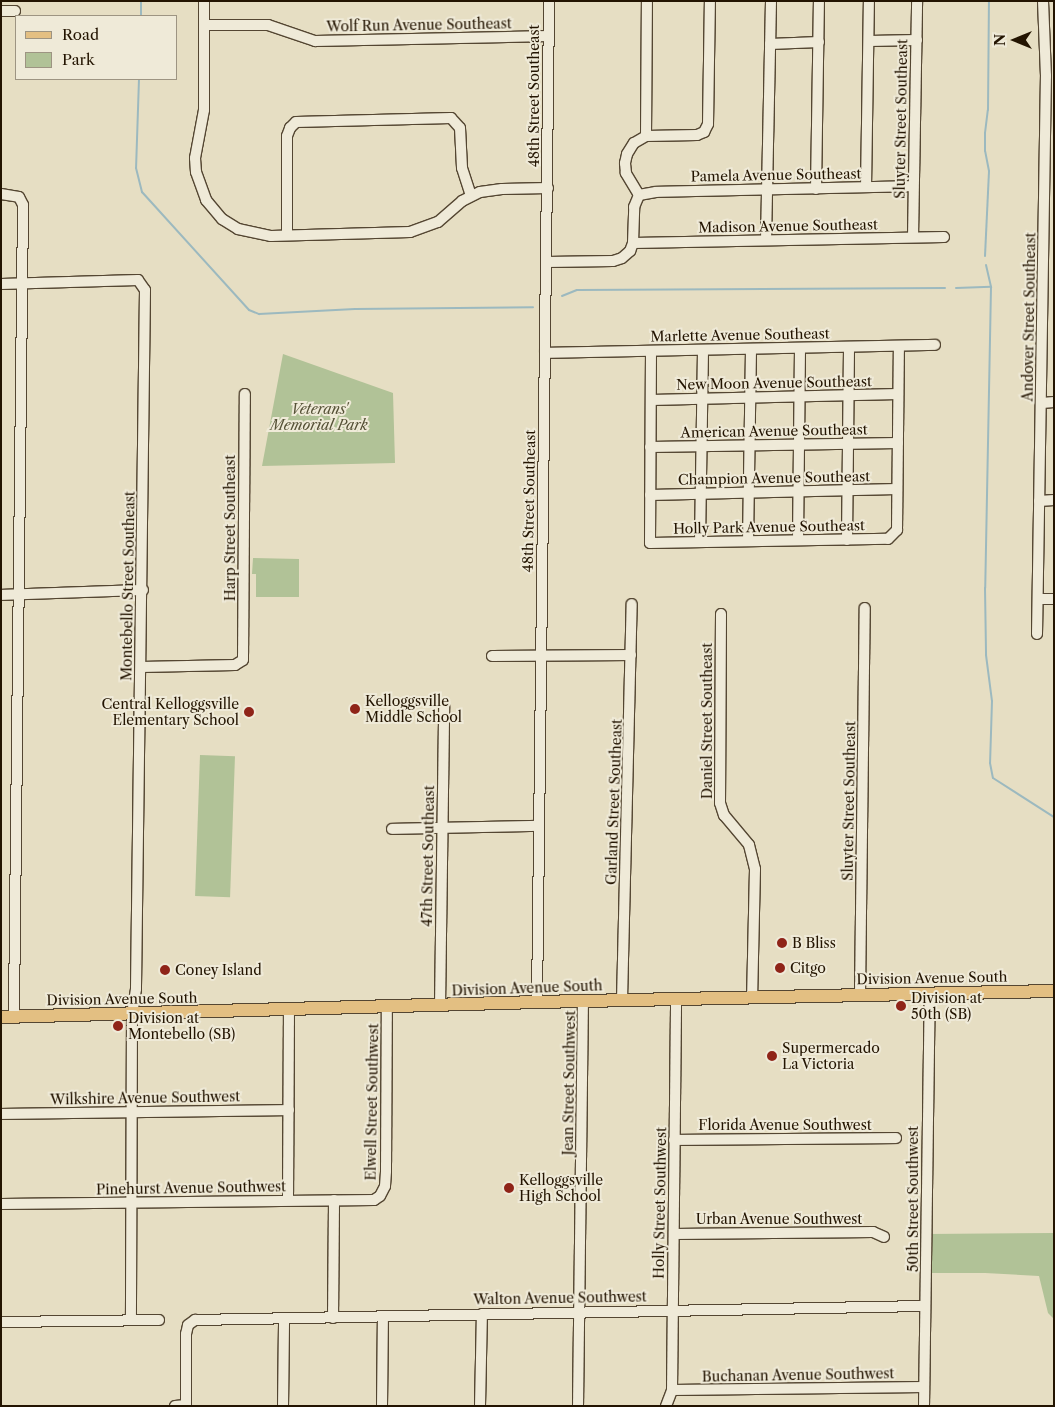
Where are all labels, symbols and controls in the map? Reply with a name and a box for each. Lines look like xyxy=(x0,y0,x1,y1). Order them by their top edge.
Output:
legend xyxy=(15,15,178,80)
street label: Wolf Run Avenue Southeast xyxy=(326,15,512,35)
north arrow xyxy=(990,15,1040,65)
text: Road xyxy=(62,25,99,44)
street label: 48th Street Southeast xyxy=(526,25,542,167)
text: N xyxy=(991,34,1009,46)
street label: Sluyter Street Southeast xyxy=(891,39,911,199)
text: Park xyxy=(62,50,95,69)
street label: Pamela Avenue Southeast xyxy=(690,165,862,185)
street label: Madison Avenue Southeast xyxy=(698,216,878,236)
street label: Andover Street Southeast xyxy=(1019,232,1039,402)
street label: Marlette Avenue Southeast xyxy=(650,325,830,345)
street label: New Moon Avenue Southeast xyxy=(676,373,872,393)
park label: Veterans' Memorial Park xyxy=(270,401,368,434)
street label: American Avenue Southeast xyxy=(680,421,868,441)
street label: 48th Street Southeast xyxy=(519,429,539,573)
street label: Harp Street Southeast xyxy=(222,455,238,601)
street label: Champion Avenue Southeast xyxy=(677,468,871,488)
street label: Montebello Street Southeast xyxy=(118,491,138,681)
street label: Holly Park Avenue Southeast xyxy=(672,517,866,537)
street label: Daniel Street Southeast xyxy=(699,643,715,799)
place label: Kelloggsville Middle School xyxy=(365,693,462,726)
place label: Central Kelloggsville Elementary School xyxy=(102,696,239,729)
marker: Kelloggsville Middle School xyxy=(349,703,361,715)
marker: Central Kelloggsville Elementary School xyxy=(243,706,255,718)
street label: Garland Street Southeast xyxy=(603,719,625,885)
street label: Sluyter Street Southeast xyxy=(839,721,859,881)
street label: 47th Street Southeast xyxy=(418,785,438,927)
place label: B Bliss xyxy=(792,935,836,951)
marker: B Bliss xyxy=(776,937,788,949)
place label: Citgo xyxy=(790,960,826,976)
place label: Coney Island xyxy=(175,962,262,978)
marker: Citgo xyxy=(774,962,786,974)
marker: Coney Island xyxy=(159,964,171,976)
street label: Division Avenue South xyxy=(856,968,1008,988)
street label: Division Avenue South xyxy=(451,977,603,999)
street label: Division Avenue South xyxy=(46,989,198,1009)
place label: Division at 50th (SB) xyxy=(911,990,982,1022)
marker: Division at 50th (SB) xyxy=(895,1000,907,1012)
place label: Division at Montebello (SB) xyxy=(128,1010,235,1042)
street label: Jean Street Southwest xyxy=(559,1010,579,1156)
marker: Division at Montebello (SB) xyxy=(112,1020,124,1032)
street label: Elwell Street Southwest xyxy=(362,1023,382,1181)
place label: Supermercado La Victoria xyxy=(782,1040,880,1072)
marker: Supermercado La Victoria xyxy=(766,1050,778,1062)
street label: Wilkshire Avenue Southwest xyxy=(50,1088,240,1108)
street label: Florida Avenue Southwest xyxy=(698,1117,872,1133)
street label: 50th Street Southwest xyxy=(905,1126,921,1272)
street label: Holly Street Southwest xyxy=(650,1127,670,1279)
place label: Kelloggsville High School xyxy=(519,1172,603,1204)
street label: Pinehurst Avenue Southwest xyxy=(96,1178,286,1198)
marker: Kelloggsville High School xyxy=(503,1182,515,1194)
street label: Urban Avenue Southwest xyxy=(695,1211,863,1227)
street label: Walton Avenue Southwest xyxy=(473,1288,647,1308)
street label: Buchanan Avenue Southwest xyxy=(701,1365,895,1385)

